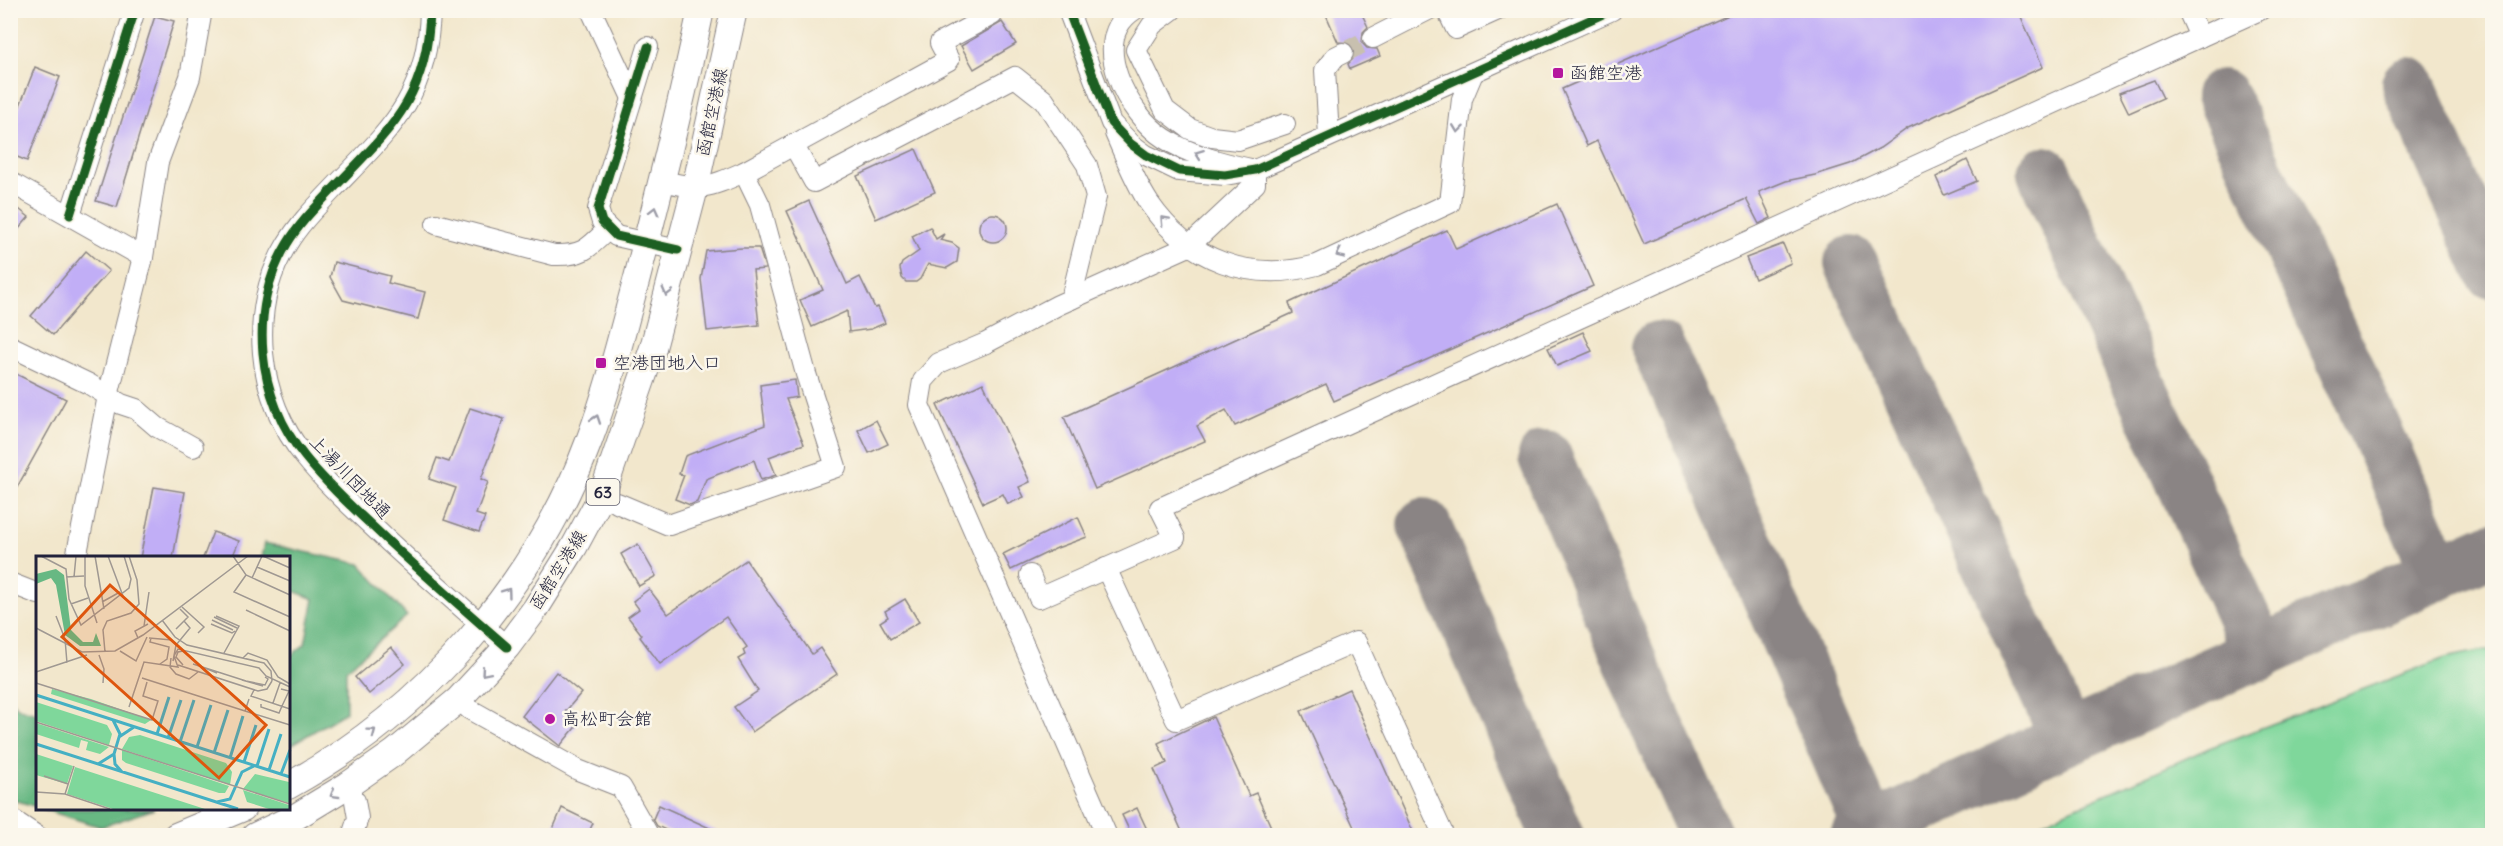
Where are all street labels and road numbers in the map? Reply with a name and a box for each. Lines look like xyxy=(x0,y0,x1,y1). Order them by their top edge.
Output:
street label: 函館空港線 xyxy=(691,65,732,158)
street label: 上湯川団地通 xyxy=(305,430,396,523)
road number: 63 xyxy=(586,479,620,505)
street label: 函館空港線 xyxy=(524,525,591,614)

